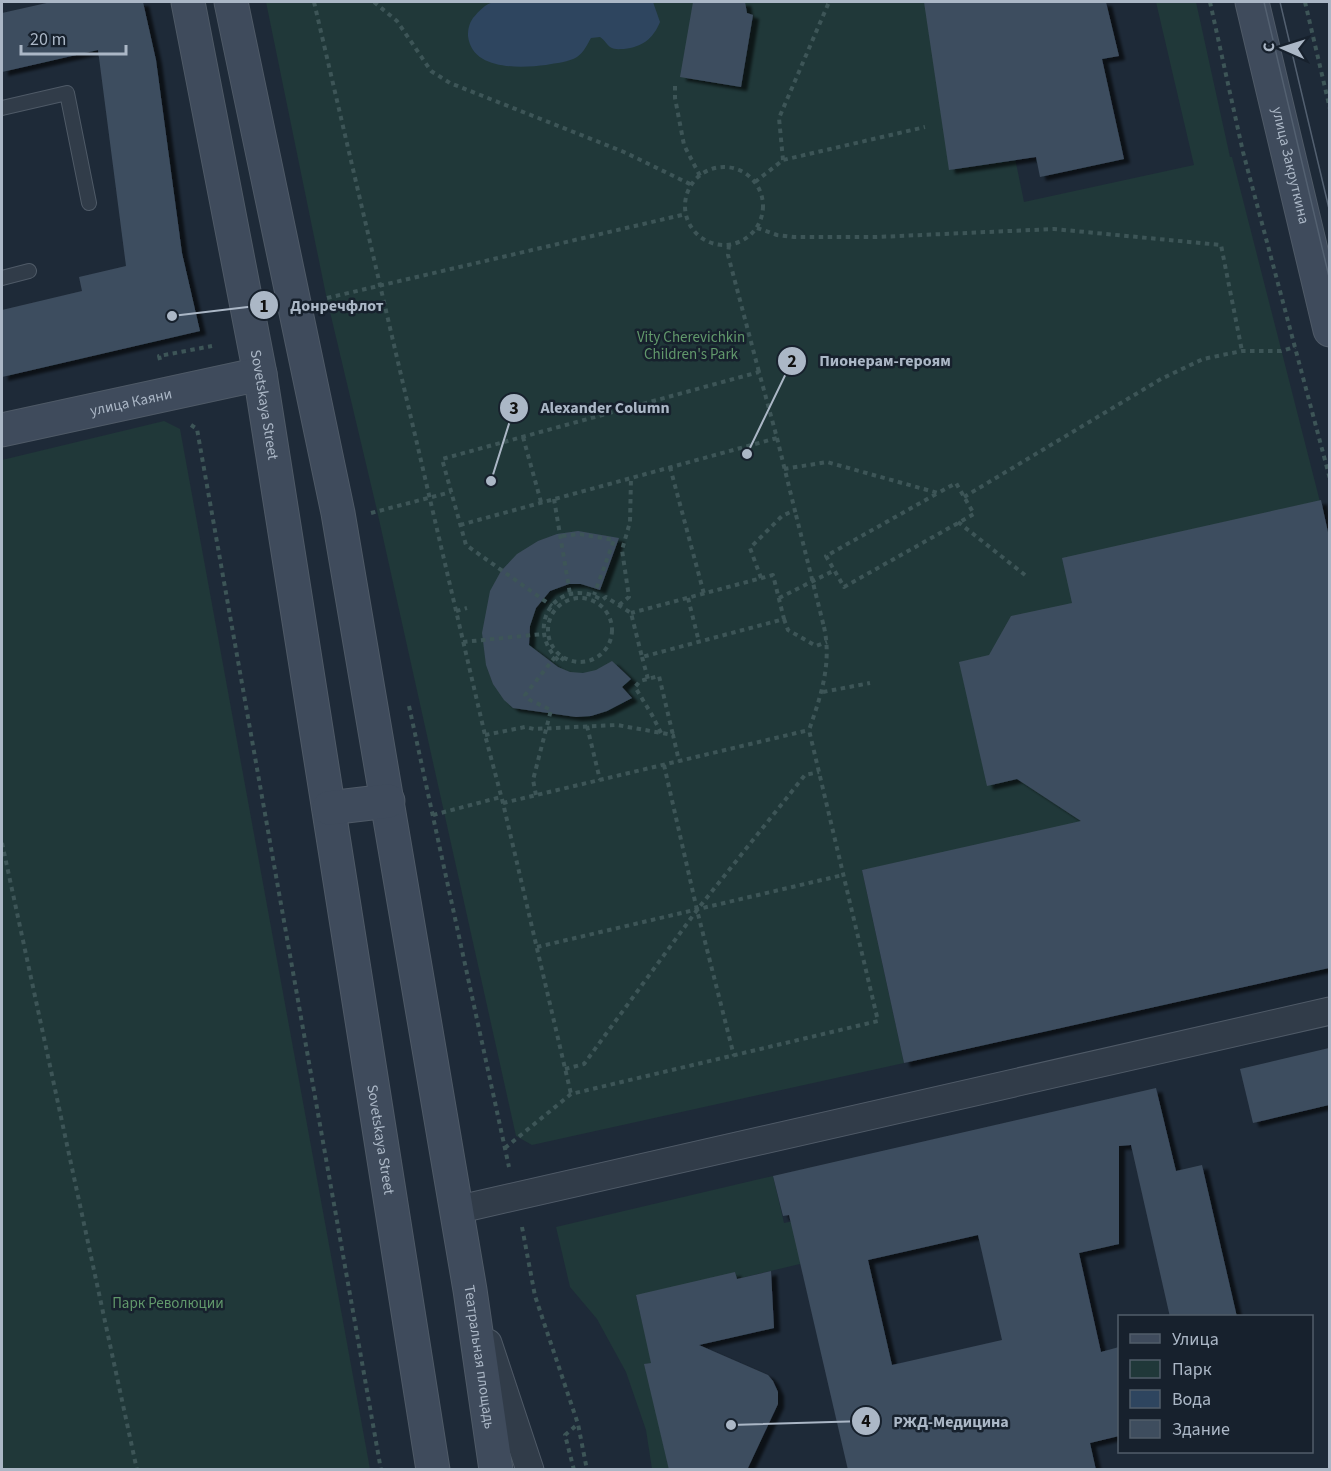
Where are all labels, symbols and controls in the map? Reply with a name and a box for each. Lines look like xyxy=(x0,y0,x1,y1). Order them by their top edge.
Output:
scale bar xyxy=(21,18,126,56)
north arrow xyxy=(1253,18,1313,78)
text: 20 m xyxy=(30,27,66,52)
text: С xyxy=(1258,42,1280,52)
street label: улица Закруткина xyxy=(1267,105,1315,226)
callout: Донречфлот xyxy=(249,288,396,322)
text: 1 xyxy=(259,294,269,319)
text: Донречфлот xyxy=(290,295,384,317)
park label: Vity Cherevichkin Children's Park xyxy=(637,327,745,365)
callout: Пионерам-героям xyxy=(777,344,963,378)
street label: Sovetskaya Street xyxy=(245,348,284,461)
text: 2 xyxy=(787,349,797,374)
text: Пионерам-героям xyxy=(819,350,951,372)
street label: улица Каяни xyxy=(88,383,174,421)
callout: Alexander Column xyxy=(499,391,682,425)
text: 3 xyxy=(509,396,519,421)
text: Alexander Column xyxy=(539,397,670,419)
street label: Sovetskaya Street xyxy=(362,1083,400,1196)
street label: Театральная площадь xyxy=(459,1284,500,1430)
park label: Парк Революции xyxy=(112,1293,224,1314)
legend xyxy=(1118,1315,1313,1453)
text: Улица xyxy=(1172,1327,1219,1352)
text: Парк xyxy=(1172,1357,1212,1382)
text: Вода xyxy=(1172,1387,1211,1412)
callout: РЖД-Медицина xyxy=(851,1404,1020,1438)
text: 4 xyxy=(861,1409,871,1434)
text: РЖД-Медицина xyxy=(893,1411,1009,1433)
text: Здание xyxy=(1172,1417,1230,1442)

